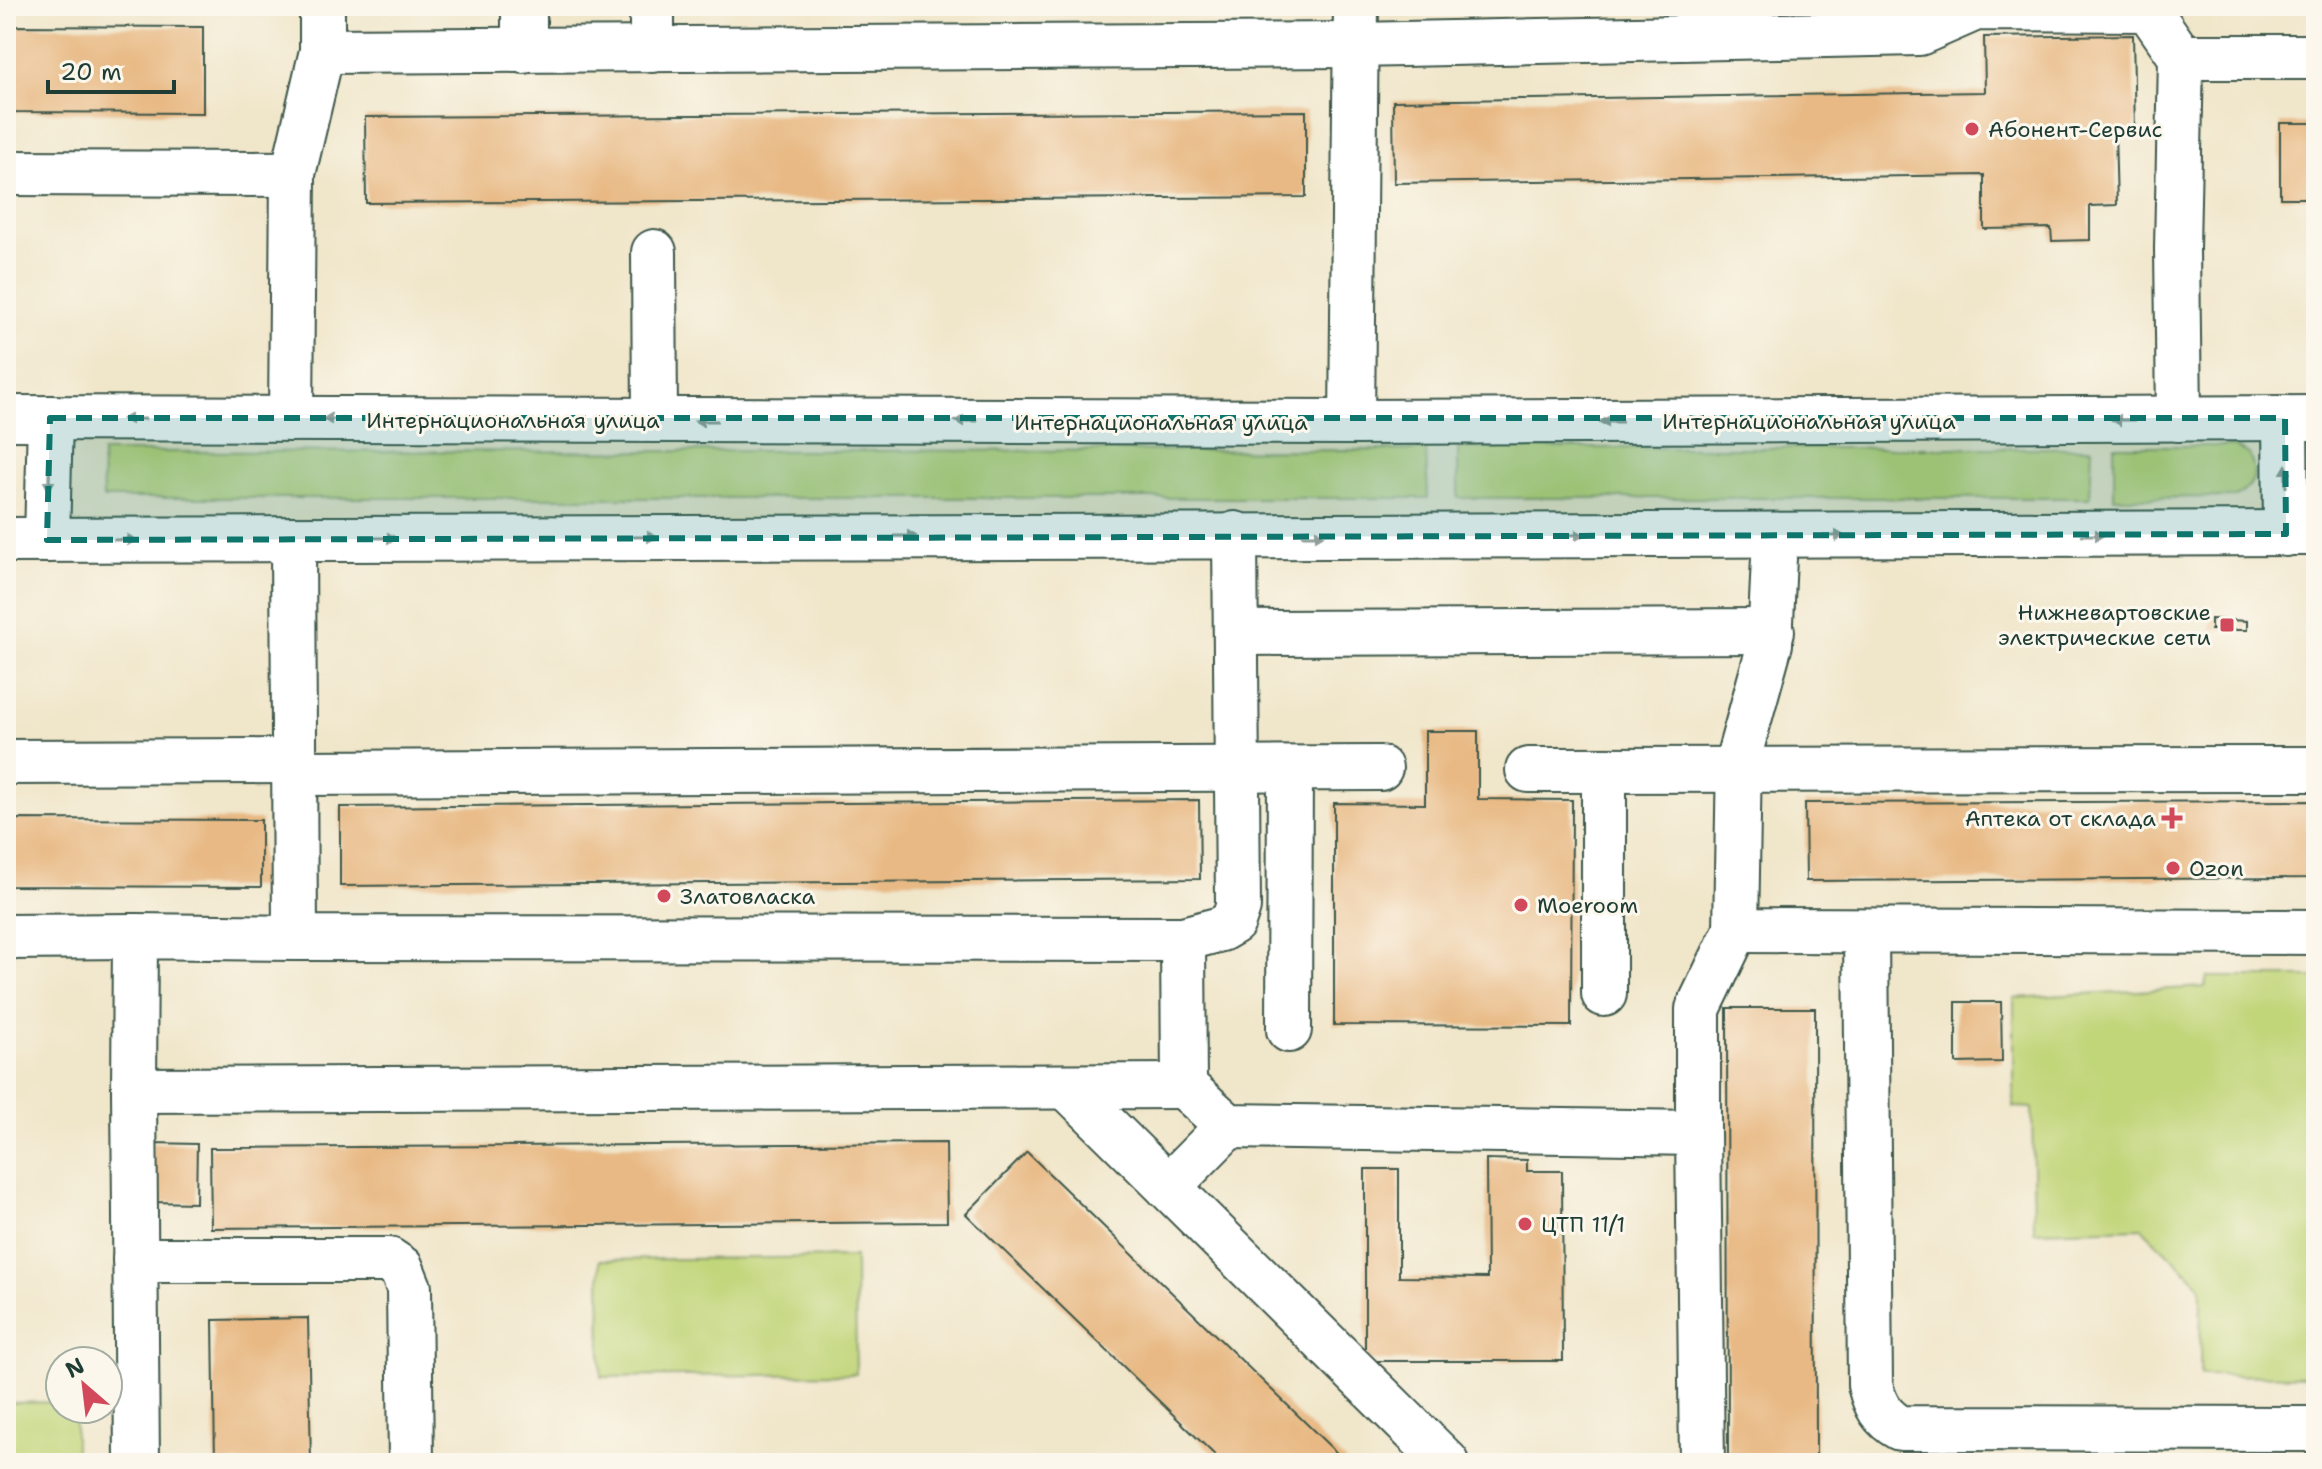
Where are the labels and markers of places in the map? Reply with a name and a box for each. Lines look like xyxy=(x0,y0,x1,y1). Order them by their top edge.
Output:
place label: Абонент-Сервис xyxy=(1988,115,2163,144)
marker: Абонент-Сервис xyxy=(1963,120,1981,138)
place label: Нижневартовские электрические сети xyxy=(1998,598,2211,652)
marker: Нижневартовские электрические сети xyxy=(2218,616,2236,634)
place label: Аптека от склада xyxy=(1965,804,2156,833)
marker: Аптека от склада xyxy=(2163,809,2181,827)
place label: Ozon xyxy=(2189,854,2244,883)
marker: Ozon xyxy=(2164,859,2182,877)
place label: Златовласка xyxy=(680,882,816,911)
marker: Златовласка xyxy=(655,887,673,905)
place label: Moeroom xyxy=(1537,891,1638,920)
marker: Moeroom xyxy=(1512,896,1530,914)
place label: ЦТП 11/1 xyxy=(1541,1210,1625,1239)
marker: ЦТП 11/1 xyxy=(1516,1215,1534,1233)

